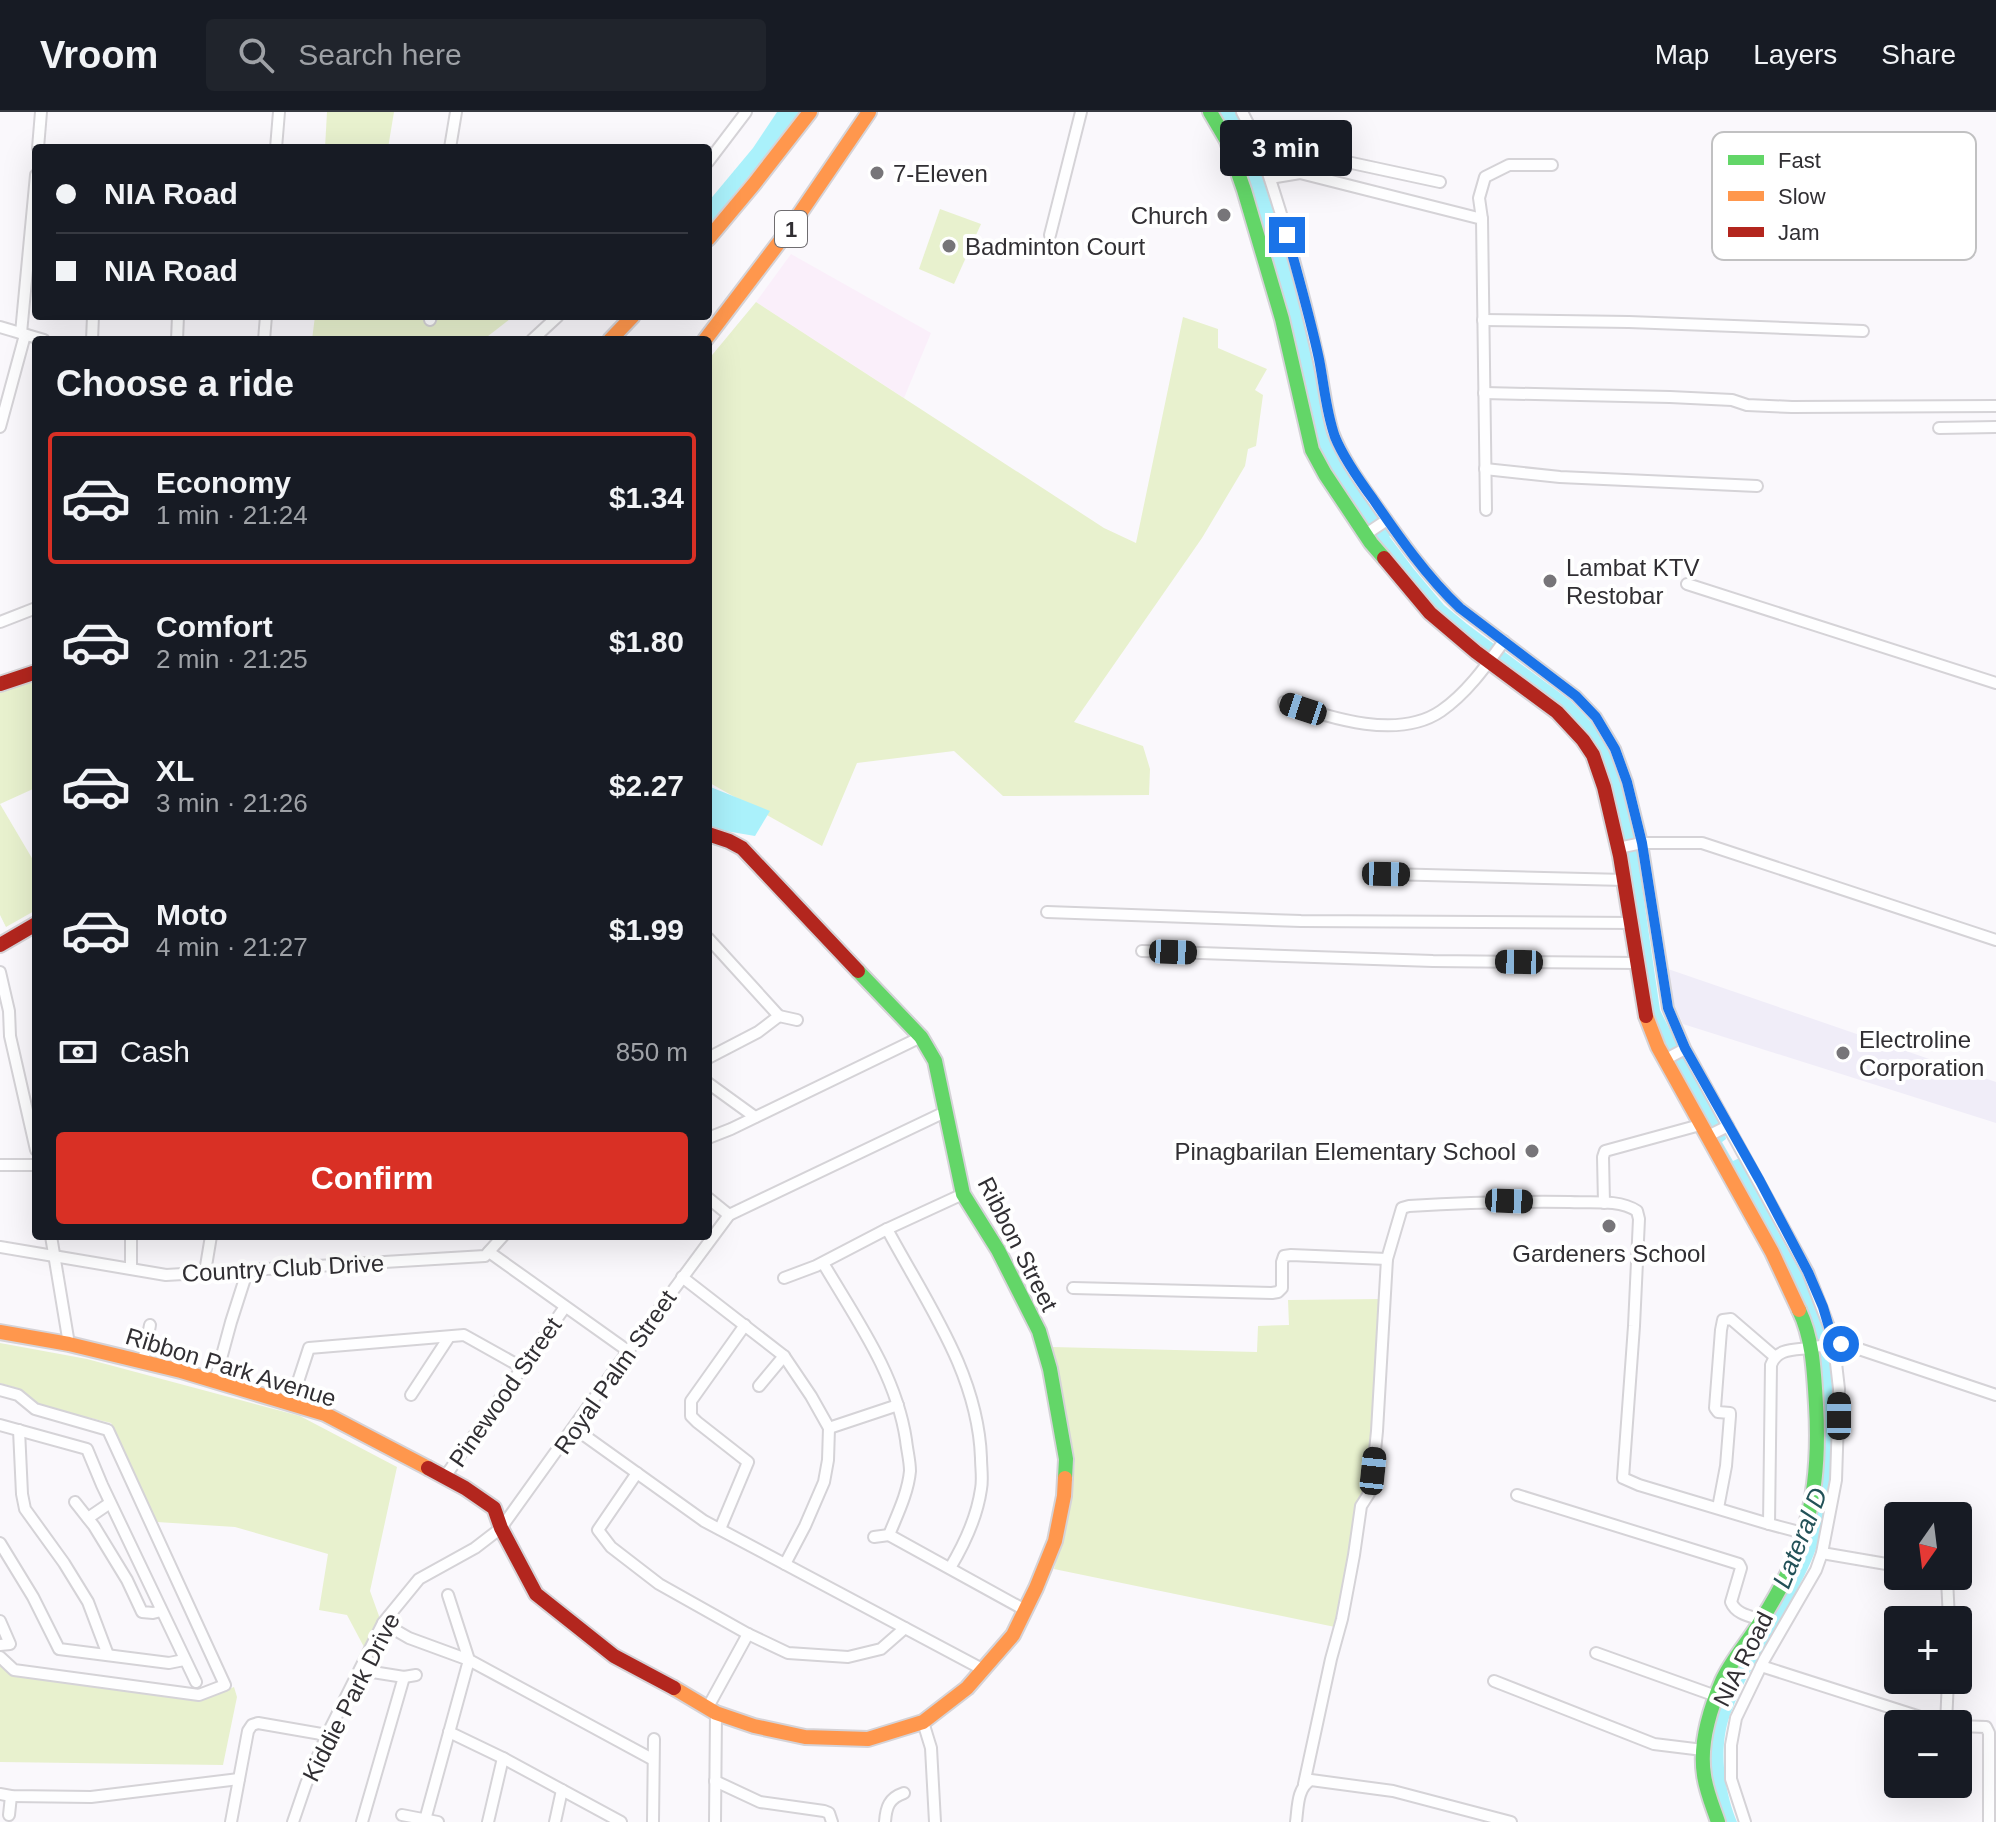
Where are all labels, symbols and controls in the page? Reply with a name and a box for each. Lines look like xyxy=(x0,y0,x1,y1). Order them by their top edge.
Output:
search box xyxy=(206,19,766,91)
icon: search xyxy=(234,33,278,77)
text: Vroom xyxy=(40,34,158,76)
text: Search here xyxy=(298,38,462,71)
text: Map xyxy=(1655,39,1709,70)
text: Layers xyxy=(1753,39,1837,70)
text: Share xyxy=(1881,39,1956,70)
callout: 3 min xyxy=(1221,119,1353,175)
legend xyxy=(1712,132,1976,260)
text: 3 min xyxy=(1252,133,1320,163)
text: Fast xyxy=(1778,148,1821,173)
place label: 7-Eleven xyxy=(893,160,988,187)
marker: 7-Eleven xyxy=(868,164,886,182)
text: NIA Road xyxy=(104,177,238,210)
text: Slow xyxy=(1778,184,1826,209)
place label: Church xyxy=(1131,202,1208,229)
marker: Church xyxy=(1215,206,1233,224)
road number: 1 xyxy=(775,211,807,247)
route end xyxy=(1269,217,1305,253)
text: Jam xyxy=(1778,220,1820,245)
place label: Badminton Court xyxy=(965,233,1145,260)
marker: Badminton Court xyxy=(940,237,958,255)
text: NIA Road xyxy=(104,254,238,287)
text: Choose a ride xyxy=(56,363,294,404)
icon: car xyxy=(60,462,132,534)
text: Economy xyxy=(156,466,291,499)
text: $1.34 xyxy=(609,481,684,514)
text: 1 min · 21:24 xyxy=(156,500,308,530)
place label: Lambat KTV Restobar xyxy=(1566,554,1699,609)
marker: Lambat KTV Restobar xyxy=(1541,572,1559,590)
icon: car xyxy=(60,606,132,678)
text: Comfort xyxy=(156,610,273,643)
text: $1.80 xyxy=(609,625,684,658)
text: 2 min · 21:25 xyxy=(156,644,308,674)
car xyxy=(1276,690,1330,728)
icon: car xyxy=(60,750,132,822)
text: XL xyxy=(156,754,194,787)
text: $2.27 xyxy=(609,769,684,802)
text: 3 min · 21:26 xyxy=(156,788,308,818)
car xyxy=(1362,862,1410,886)
icon: car xyxy=(60,894,132,966)
text: Moto xyxy=(156,898,228,931)
text: $1.99 xyxy=(609,913,684,946)
text: 4 min · 21:27 xyxy=(156,932,308,962)
car xyxy=(1149,939,1197,965)
car xyxy=(1495,950,1543,974)
place label: Electroline Corporation xyxy=(1859,1026,1984,1081)
icon: cash xyxy=(56,1030,100,1074)
text: Cash xyxy=(120,1035,190,1068)
text: 850 m xyxy=(616,1037,688,1067)
marker: Electroline Corporation xyxy=(1834,1044,1852,1062)
button: Confirm xyxy=(56,1132,688,1224)
place label: Pinagbarilan Elementary School xyxy=(1174,1138,1516,1165)
marker: Pinagbarilan Elementary School xyxy=(1523,1142,1541,1160)
street label: Ribbon Street xyxy=(973,1172,1063,1316)
car xyxy=(1485,1188,1533,1214)
marker: Gardeners School xyxy=(1600,1217,1618,1235)
place label: Gardeners School xyxy=(1512,1240,1706,1267)
street label: Country Club Drive xyxy=(181,1249,385,1287)
street label: Royal Palm Street xyxy=(548,1285,682,1459)
street label: Pinewood Street xyxy=(443,1312,567,1472)
street label: Ribbon Park Avenue xyxy=(123,1322,339,1412)
route start xyxy=(1823,1326,1859,1362)
car xyxy=(1827,1392,1851,1440)
car xyxy=(1359,1446,1387,1496)
water label: Lateral D xyxy=(1766,1483,1834,1593)
north arrow xyxy=(1884,1502,1972,1590)
map controls xyxy=(1884,1502,1972,1798)
button: + xyxy=(1884,1606,1972,1694)
street label: NIA Road xyxy=(1708,1607,1778,1711)
street label: Kiddie Park Drive xyxy=(297,1608,405,1786)
button: − xyxy=(1884,1710,1972,1798)

